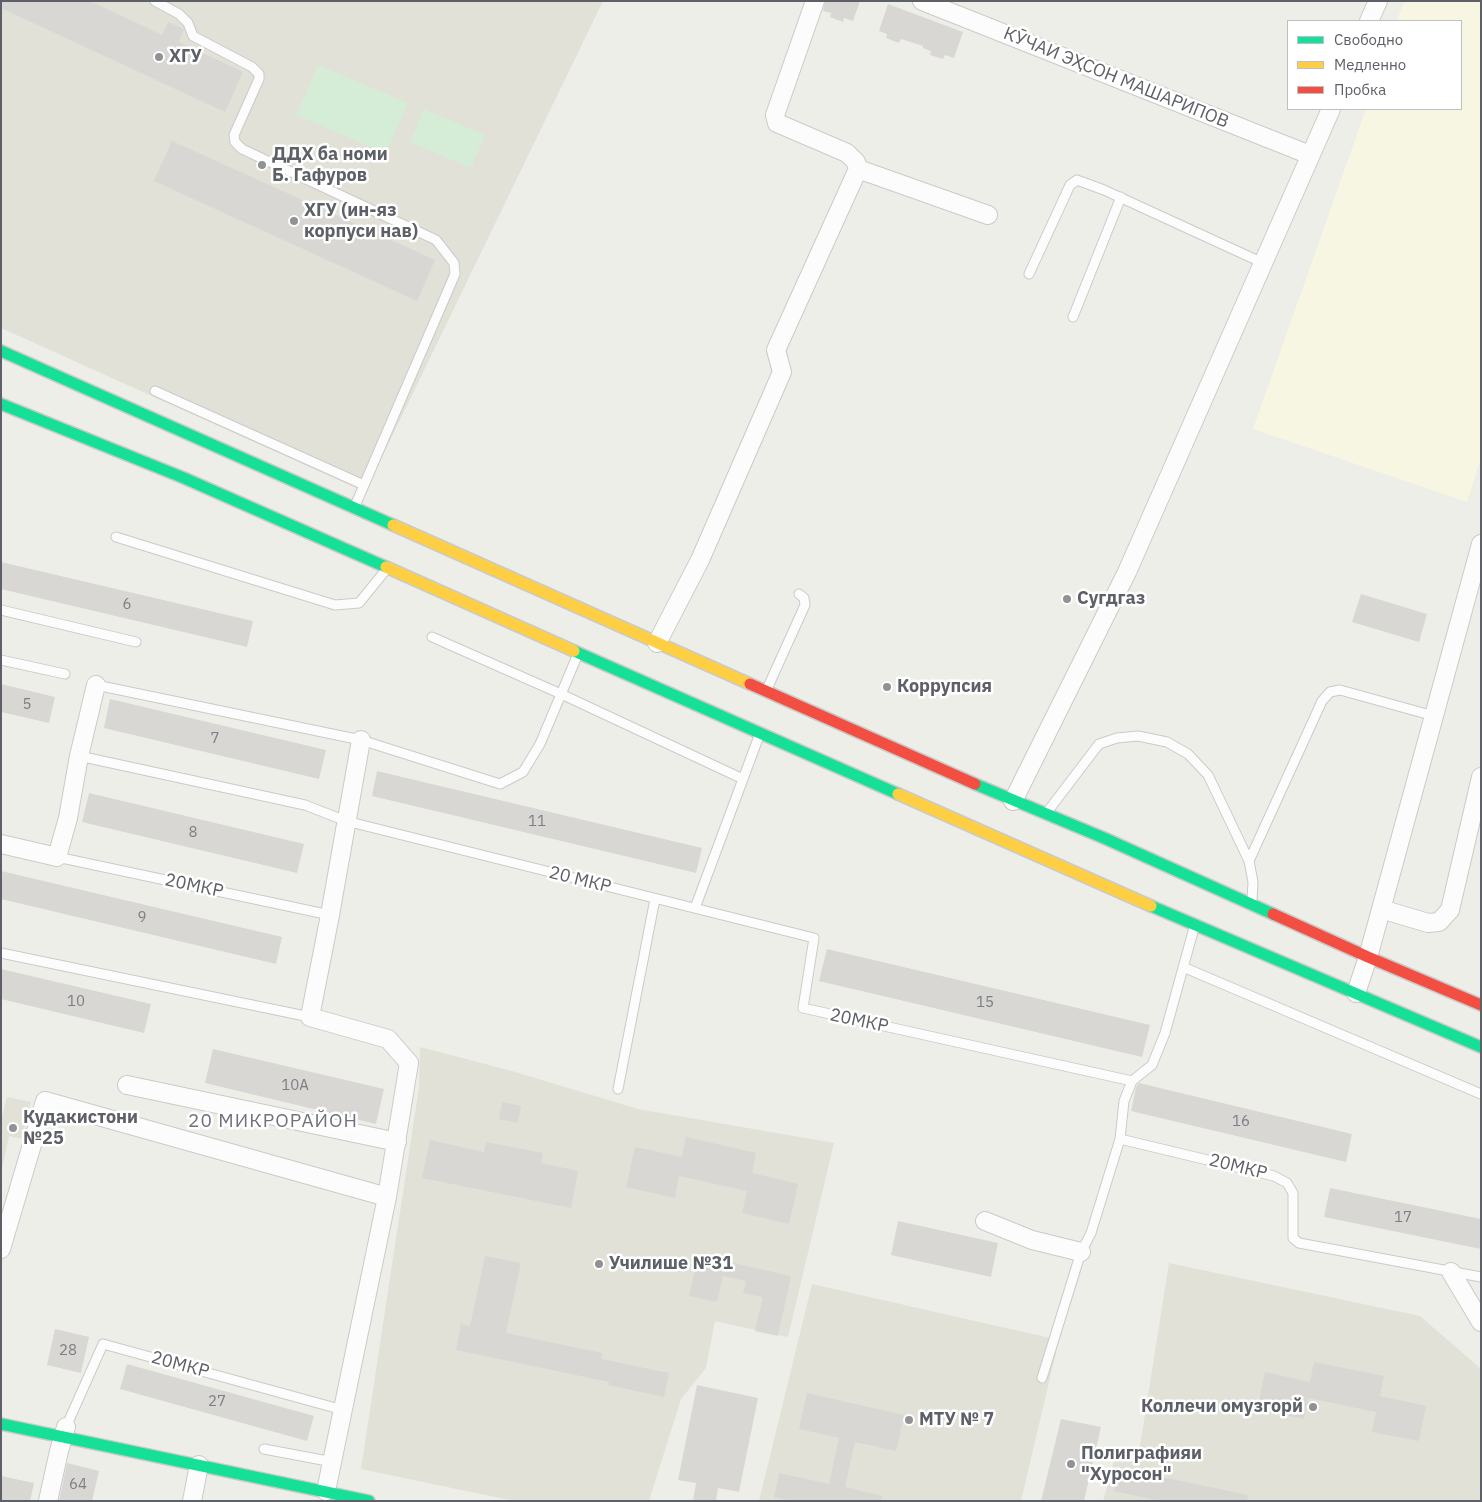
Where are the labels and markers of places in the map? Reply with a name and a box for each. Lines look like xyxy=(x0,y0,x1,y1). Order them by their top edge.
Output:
place label: ХГУ xyxy=(169,46,202,68)
marker: ХГУ xyxy=(153,51,165,63)
place label: ДДХ ба номи Б. Гафуров xyxy=(272,144,388,186)
marker: ДДХ ба номи Б. Гафуров xyxy=(256,159,268,171)
place label: ХГУ (ин-яз корпуси нав) xyxy=(304,200,418,242)
marker: ХГУ (ин-яз корпуси нав) xyxy=(288,215,300,227)
place label: Сугдгаз xyxy=(1077,588,1145,610)
marker: Сугдгаз xyxy=(1061,593,1073,605)
place label: Коррупсия xyxy=(897,676,992,698)
marker: Коррупсия xyxy=(881,681,893,693)
place label: Кудакистони №25 xyxy=(23,1107,138,1150)
marker: Кудакистони №25 xyxy=(7,1122,19,1134)
place label: Училише №31 xyxy=(609,1253,733,1275)
marker: Училише №31 xyxy=(593,1258,605,1270)
place label: Коллечи омузгорй xyxy=(1141,1396,1303,1418)
marker: Коллечи омузгорй xyxy=(1307,1401,1319,1413)
place label: МТУ № 7 xyxy=(919,1409,994,1431)
marker: МТУ № 7 xyxy=(903,1414,915,1426)
place label: Полиграфияи "Хуросон" xyxy=(1081,1443,1202,1486)
marker: Полиграфияи "Хуросон" xyxy=(1065,1458,1077,1470)

